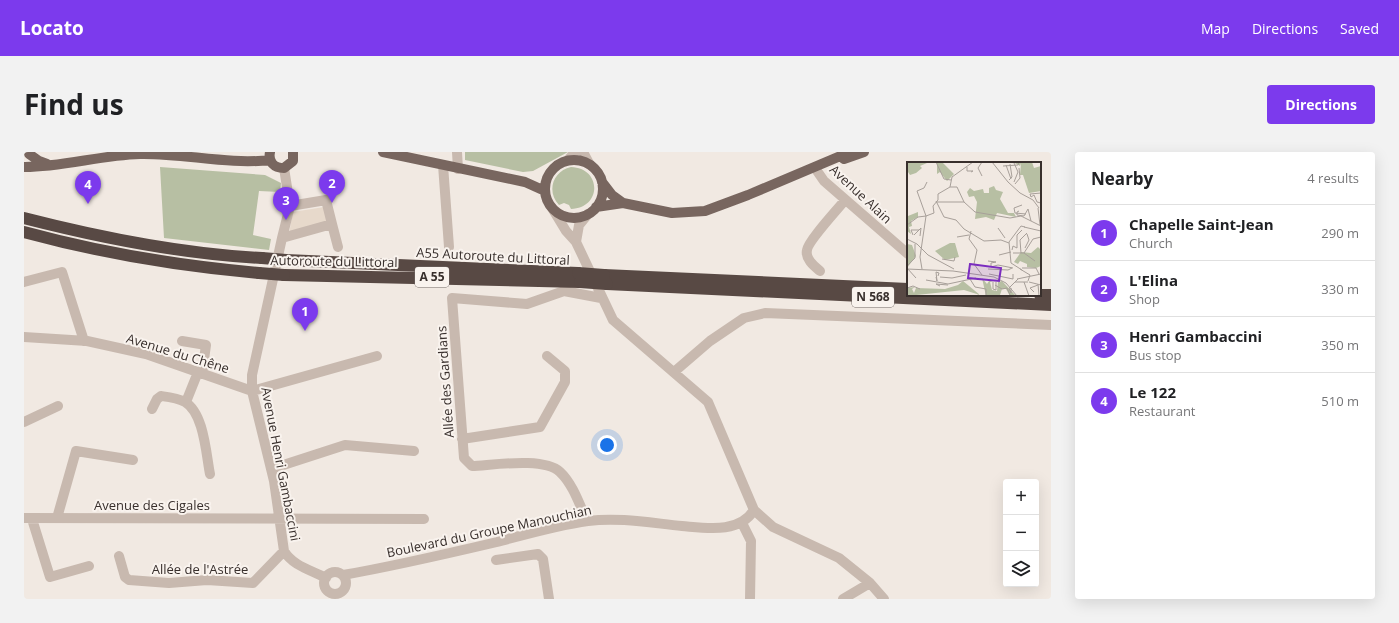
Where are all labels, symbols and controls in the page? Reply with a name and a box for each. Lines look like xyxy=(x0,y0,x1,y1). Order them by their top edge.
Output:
text: Locato xyxy=(20,15,84,41)
text: Map xyxy=(1201,19,1230,38)
text: Directions xyxy=(1252,19,1318,38)
text: Saved xyxy=(1340,19,1379,38)
text: Find us xyxy=(24,85,124,123)
button: Directions xyxy=(1267,85,1375,124)
street label: Avenue Alain xyxy=(826,161,896,227)
inset map xyxy=(907,162,1041,296)
text: Nearby xyxy=(1091,167,1153,190)
text: 4 results xyxy=(1307,169,1359,187)
pin: 2 xyxy=(319,170,345,203)
pin: 4 xyxy=(75,171,101,204)
pin: 3 xyxy=(273,187,299,220)
text: Chapelle Saint-Jean xyxy=(1129,214,1274,234)
text: 1 xyxy=(1100,224,1108,242)
text: 290 m xyxy=(1321,224,1359,242)
text: Church xyxy=(1129,234,1173,252)
street label: A55 Autoroute du Littoral xyxy=(416,243,570,269)
street label: Autoroute du Littoral xyxy=(270,251,398,271)
road number: A 55 xyxy=(415,267,449,287)
text: L'Elina xyxy=(1129,270,1178,290)
text: 2 xyxy=(1100,280,1108,298)
text: 330 m xyxy=(1321,280,1359,298)
road number: N 568 xyxy=(852,287,894,307)
text: Shop xyxy=(1129,290,1160,308)
pin: 1 xyxy=(292,298,318,331)
street label: Allée des Gardians xyxy=(432,325,458,439)
text: Henri Gambaccini xyxy=(1129,326,1262,346)
street label: Avenue du Chêne xyxy=(124,329,232,377)
text: 3 xyxy=(1100,336,1108,354)
text: 350 m xyxy=(1321,336,1359,354)
text: Bus stop xyxy=(1129,346,1182,364)
text: Le 122 xyxy=(1129,382,1176,402)
street label: Avenue Henri Gambaccini xyxy=(257,386,305,542)
text: 4 xyxy=(1100,392,1108,410)
text: 510 m xyxy=(1321,392,1359,410)
text: Restaurant xyxy=(1129,402,1196,420)
your location xyxy=(597,435,617,455)
map controls xyxy=(1003,479,1039,587)
button: + xyxy=(1003,479,1039,515)
street label: Avenue des Cigales xyxy=(94,496,210,514)
street label: Boulevard du Groupe Manouchian xyxy=(385,500,593,562)
button: − xyxy=(1003,515,1039,551)
button: layers xyxy=(1003,551,1039,587)
street label: Allée de l'Astrée xyxy=(152,560,248,578)

